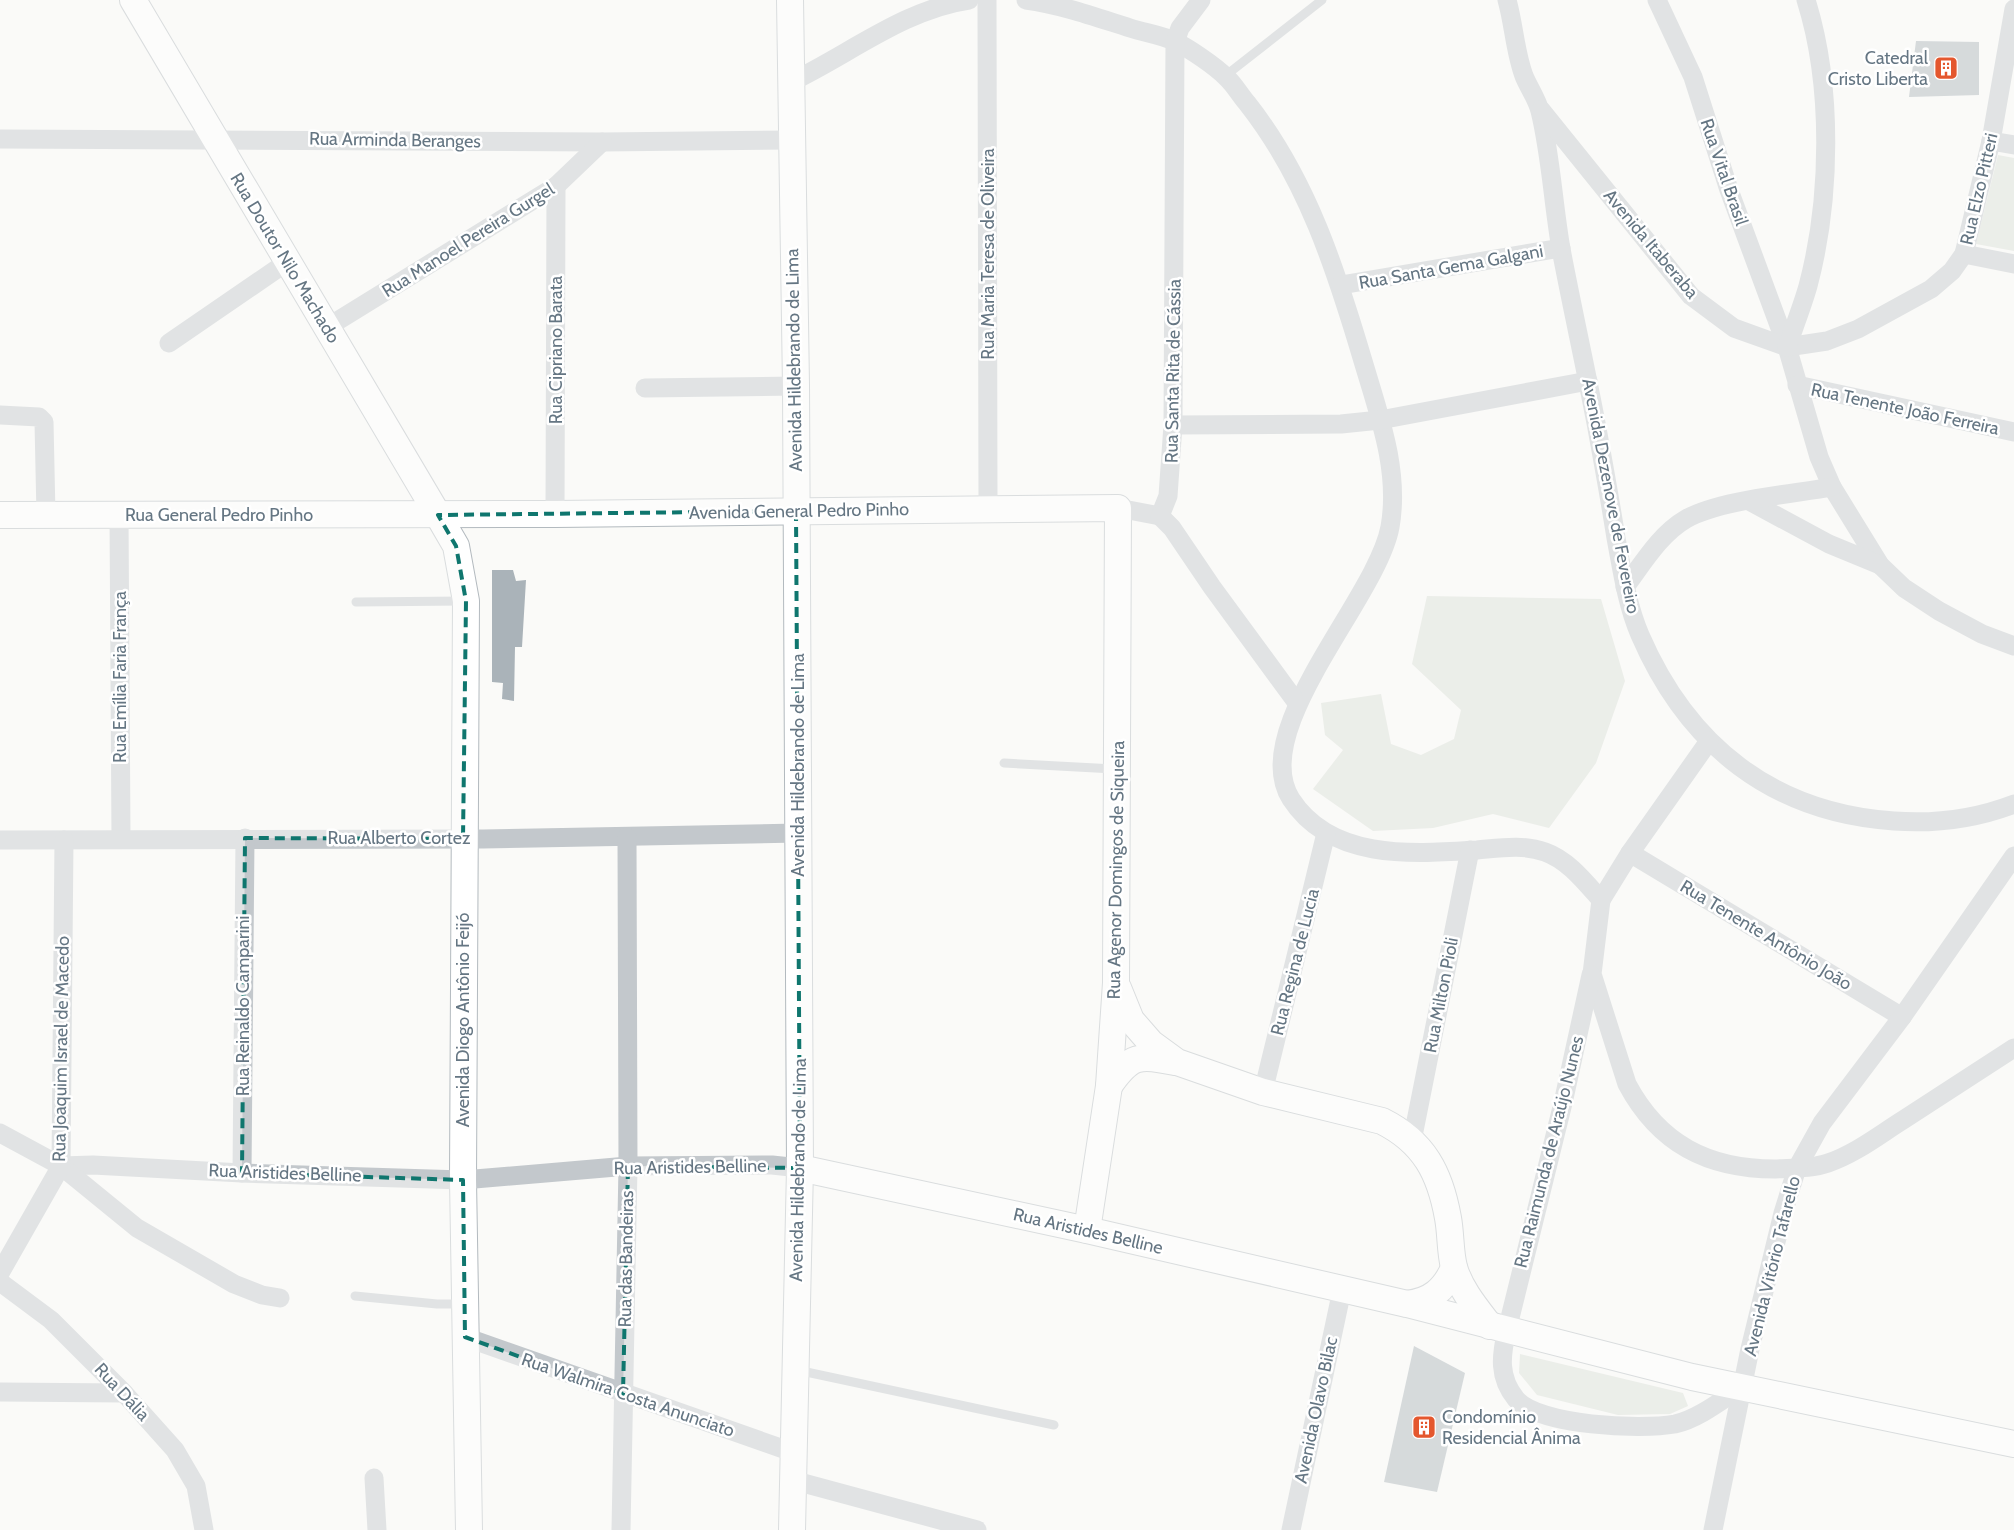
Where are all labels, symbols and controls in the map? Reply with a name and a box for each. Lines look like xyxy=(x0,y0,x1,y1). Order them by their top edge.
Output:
place label: Catedral Cristo Liberta xyxy=(1828,47,1929,90)
building icon: Catedral Cristo Liberta xyxy=(1933,55,1959,81)
street label: Rua Vital Brasil xyxy=(1695,116,1753,229)
street label: Rua Arminda Beranges xyxy=(309,128,481,152)
street label: Rua Elzo Pitteri xyxy=(1955,131,2003,247)
street label: Rua Maria Teresa de Oliveira xyxy=(977,148,999,360)
street label: Rua Doutor Nilo Machado xyxy=(225,169,345,347)
street label: Rua Manoel Pereira Gurgel xyxy=(378,178,559,302)
street label: Avenida Itaberaba xyxy=(1599,185,1703,303)
street label: Rua Santa Gema Galgani xyxy=(1357,240,1545,294)
street label: Avenida Hildebrando de Lima xyxy=(781,248,807,472)
street label: Rua Cipriano Barata xyxy=(545,275,567,424)
street label: Rua Santa Rita de Cássia xyxy=(1160,278,1186,463)
street label: Avenida Dezenove de Fevereiro xyxy=(1577,377,1645,616)
street label: Rua Tenente João Ferreira xyxy=(1809,378,2001,440)
street label: Avenida General Pedro Pinho xyxy=(689,498,909,524)
street label: Rua General Pedro Pinho xyxy=(125,504,313,526)
street label: Rua Emília Faria França xyxy=(109,591,131,763)
street label: Avenida Hildebrando de Lima xyxy=(787,653,809,877)
street label: Rua Agenor Domingos de Siqueira xyxy=(1103,740,1129,1000)
street label: Rua Alberto Cortez xyxy=(328,827,471,849)
street label: Rua Tenente Antônio João xyxy=(1676,875,1856,995)
street label: Rua Regina de Lucia xyxy=(1266,886,1324,1038)
street label: Avenida Diogo Antônio Feijó xyxy=(452,913,474,1127)
street label: Rua Reinaldo Camparini xyxy=(232,916,254,1096)
street label: Rua Milton Pioli xyxy=(1419,935,1463,1055)
street label: Rua Joaquim Israel de Macedo xyxy=(48,936,74,1162)
street label: Rua Raimunda de Araújo Nunes xyxy=(1509,1034,1589,1270)
street label: Avenida Hildebrando de Lima xyxy=(785,1058,811,1282)
street label: Rua Aristides Belline xyxy=(613,1155,767,1179)
street label: Rua Aristides Belline xyxy=(208,1159,362,1187)
street label: Avenida Vitório Tafarello xyxy=(1739,1174,1805,1358)
street label: Rua das Bandeiras xyxy=(614,1190,638,1328)
street label: Rua Aristides Belline xyxy=(1011,1203,1165,1259)
street label: Avenida Olavo Bilac xyxy=(1290,1335,1342,1485)
street label: Rua Walmira Costa Anunciato xyxy=(519,1348,737,1442)
street label: Rua Dália xyxy=(90,1359,155,1426)
place label: Condomínio Residencial Ânima xyxy=(1442,1406,1581,1449)
building icon: Condomínio Residencial Ânima xyxy=(1411,1414,1437,1440)

